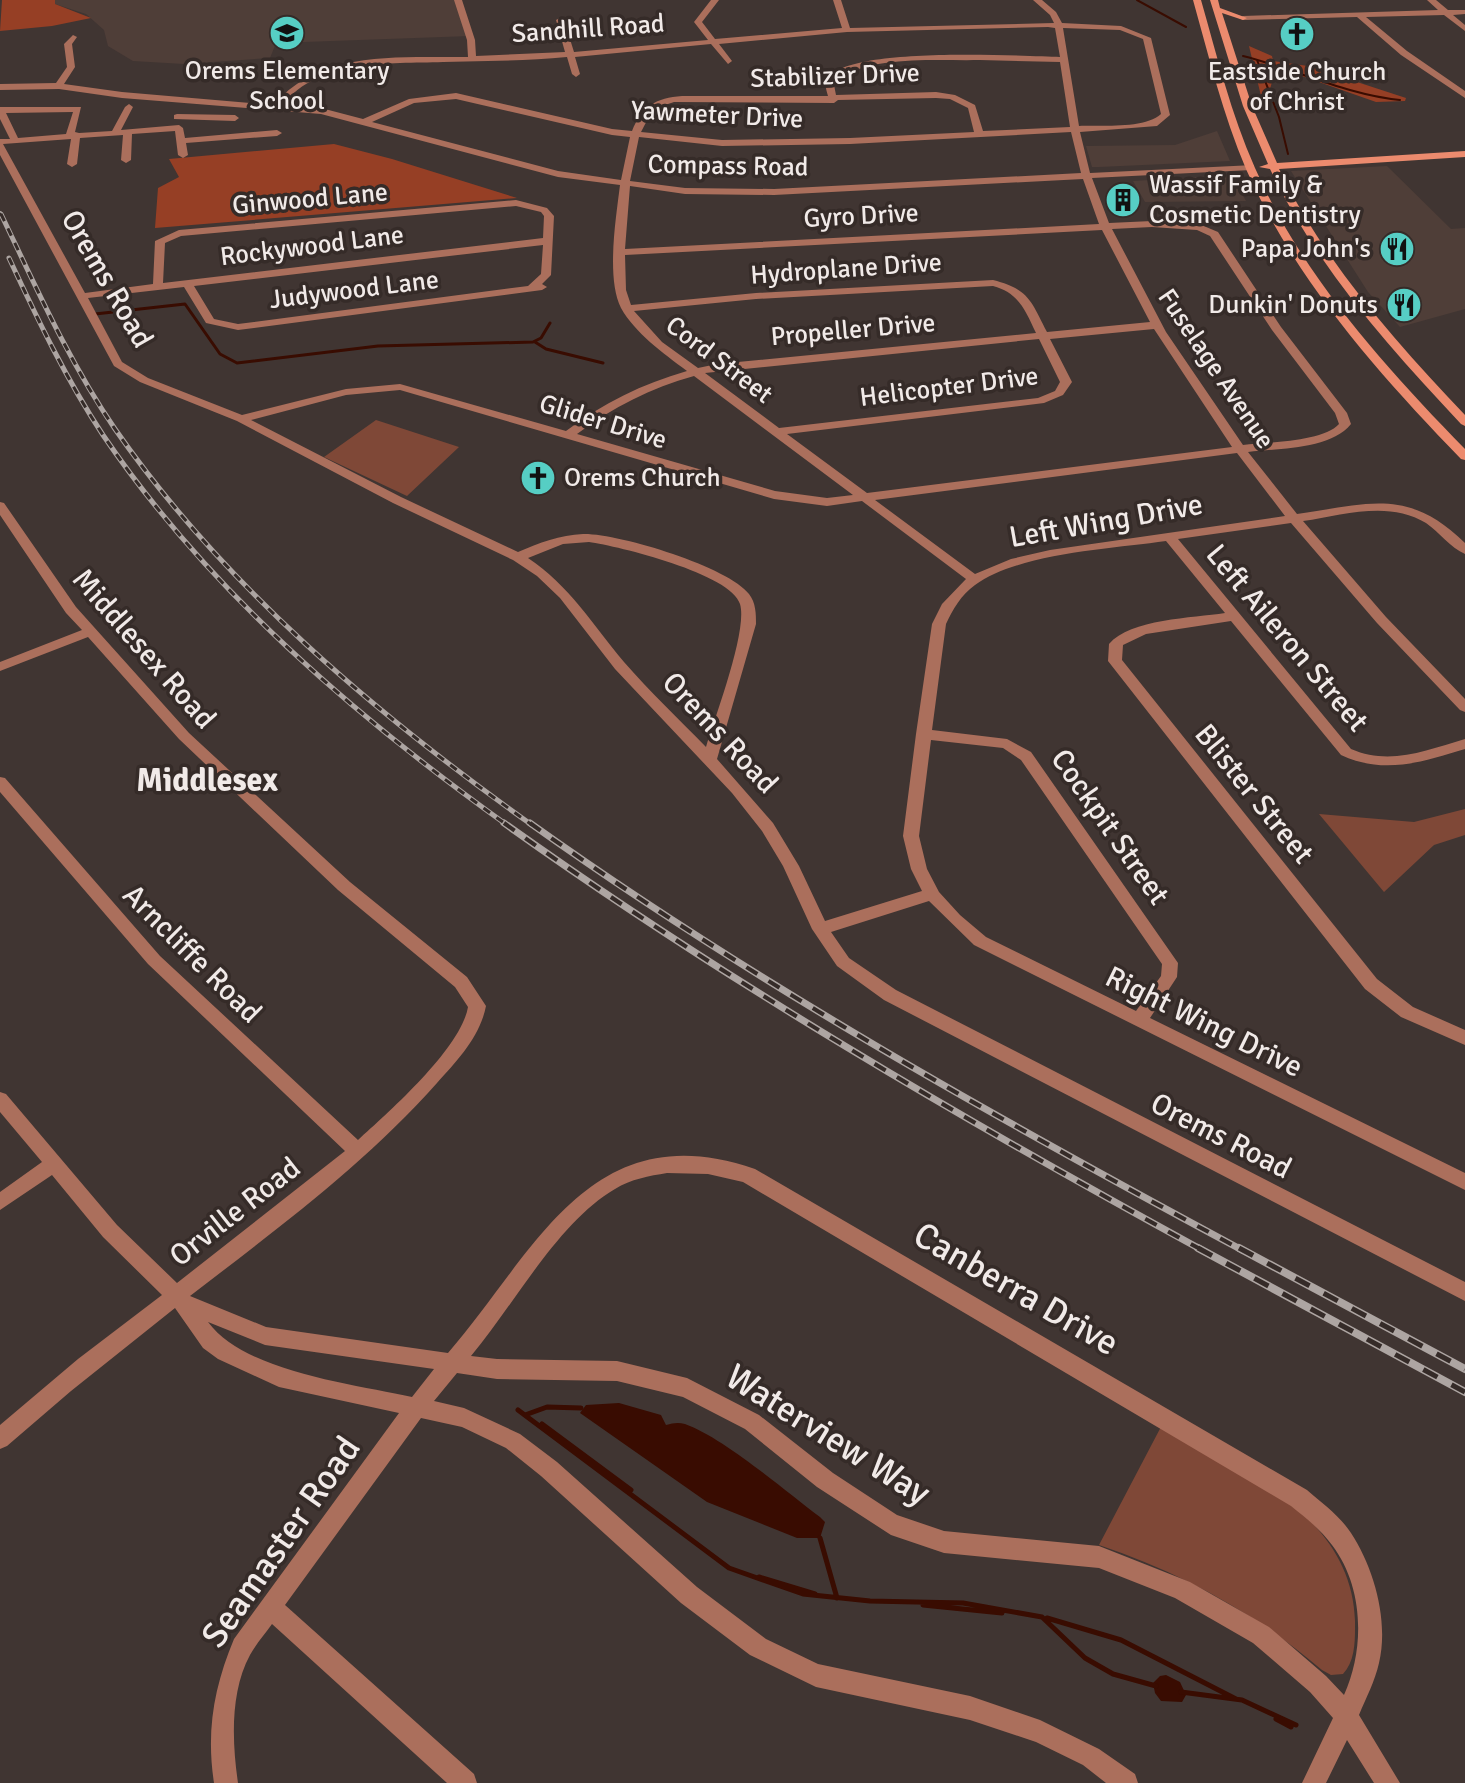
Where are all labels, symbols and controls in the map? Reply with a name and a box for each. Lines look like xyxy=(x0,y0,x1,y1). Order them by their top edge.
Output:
street label: Sandhill Road xyxy=(510,8,666,50)
school or university icon: Orems Elementary School xyxy=(268,14,306,52)
church icon: Eastside Church of Christ xyxy=(1278,15,1316,53)
place label: Orems Elementary School xyxy=(185,55,389,117)
place label: Eastside Church of Christ xyxy=(1208,56,1386,118)
street label: Stabilizer Drive xyxy=(750,57,920,95)
street label: Yawmeter Drive xyxy=(630,95,804,135)
street label: Compass Road xyxy=(647,149,809,183)
place label: Wassif Family & Cosmetic Dentistry xyxy=(1149,169,1361,231)
street label: Ginwood Lane xyxy=(231,176,389,222)
building icon: Wassif Family & Cosmetic Dentistry xyxy=(1104,181,1142,219)
street label: Gyro Drive xyxy=(803,197,919,235)
street label: Orems Road xyxy=(53,203,161,355)
street label: Rockywood Lane xyxy=(218,219,406,273)
restaurant icon: Papa John's xyxy=(1378,230,1416,268)
place label: Papa John's xyxy=(1241,233,1371,265)
street label: Hydroplane Drive xyxy=(749,246,943,292)
street label: Judywood Lane xyxy=(267,264,441,316)
street label: Fuselage Avenue xyxy=(1151,283,1281,455)
restaurant icon: Dunkin' Donuts xyxy=(1385,286,1423,324)
place label: Dunkin' Donuts xyxy=(1208,289,1378,321)
street label: Propeller Drive xyxy=(769,307,937,353)
street label: Cord Street xyxy=(659,309,779,411)
street label: Helicopter Drive xyxy=(858,360,1040,414)
street label: Glider Drive xyxy=(535,387,671,457)
church icon: Orems Church xyxy=(519,459,557,497)
place label: Orems Church xyxy=(564,462,721,494)
street label: Left Wing Drive xyxy=(1006,486,1206,556)
street label: Left Aileron Street xyxy=(1198,537,1376,739)
street label: Middlesex Road xyxy=(64,561,224,737)
street label: Orems Road xyxy=(654,664,786,802)
street label: Blister Street xyxy=(1186,717,1322,871)
street label: Cockpit Street xyxy=(1043,742,1177,912)
district label: Middlesex xyxy=(136,761,278,800)
street label: Arncliffe Road xyxy=(115,877,269,1031)
street label: Right Wing Drive xyxy=(1099,958,1309,1086)
street label: Orems Road xyxy=(1144,1085,1298,1187)
street label: Orville Road xyxy=(162,1149,308,1275)
street label: Canberra Drive xyxy=(905,1212,1127,1366)
street label: Waterview Way xyxy=(717,1354,939,1516)
street label: Seamaster Road xyxy=(192,1428,370,1656)

